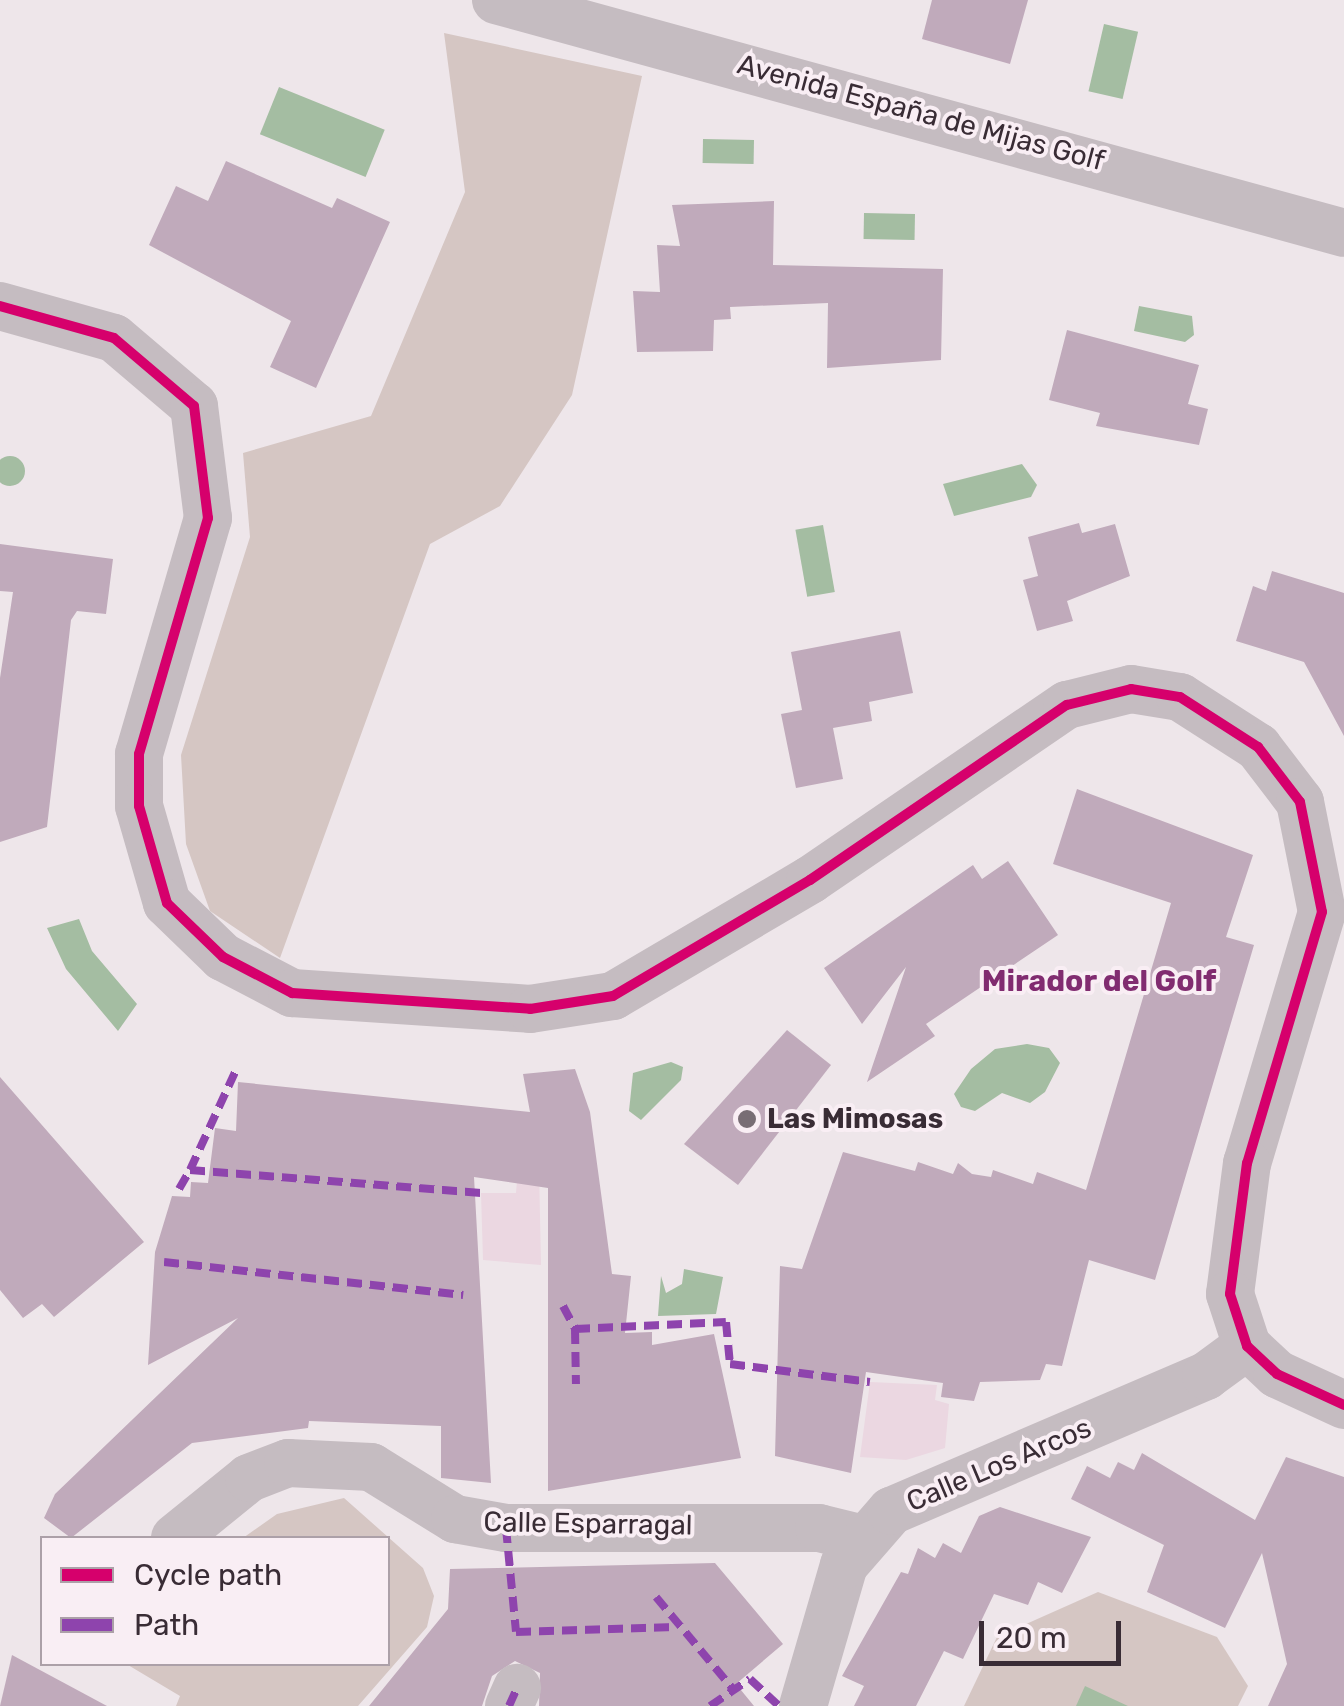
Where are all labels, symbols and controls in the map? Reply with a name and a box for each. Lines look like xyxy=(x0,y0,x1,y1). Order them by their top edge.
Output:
street label: Avenida España de Mijas Golf xyxy=(734,48,1108,178)
district label: Mirador del Golf xyxy=(981,963,1217,999)
place label: Las Mimosas xyxy=(767,1102,943,1136)
marker: Las Mimosas xyxy=(736,1108,758,1130)
street label: Calle Los Arcos xyxy=(901,1411,1097,1519)
street label: Calle Esparragal xyxy=(483,1505,693,1543)
legend xyxy=(40,1536,390,1666)
text: Cycle path xyxy=(134,1557,282,1593)
scale bar xyxy=(984,1601,1126,1663)
text: Path xyxy=(134,1607,199,1643)
text: 20 m xyxy=(996,1620,1067,1656)

